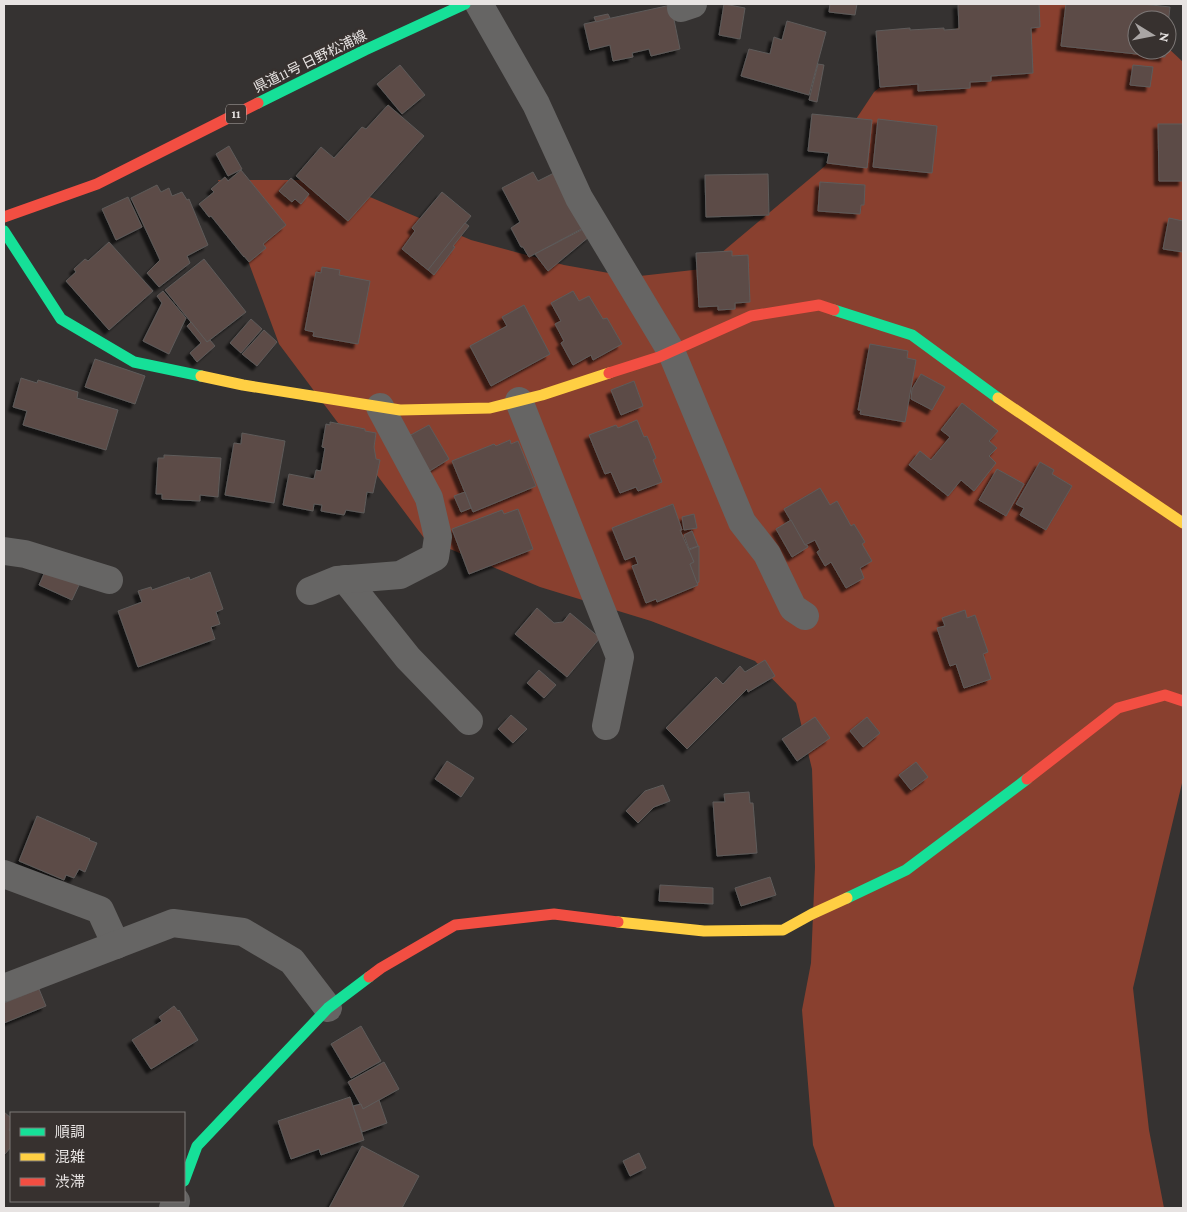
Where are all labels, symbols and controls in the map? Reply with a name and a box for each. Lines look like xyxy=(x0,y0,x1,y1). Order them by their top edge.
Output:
north arrow xyxy=(1127,10,1177,60)
street label: 県道11号 日野松浦線 xyxy=(251,27,369,95)
text: N xyxy=(1156,31,1174,44)
road number: 11 xyxy=(226,105,246,124)
legend xyxy=(10,1112,185,1202)
text: 順調 xyxy=(55,1124,85,1140)
text: 混雑 xyxy=(55,1149,85,1165)
text: 渋滞 xyxy=(55,1174,85,1190)

